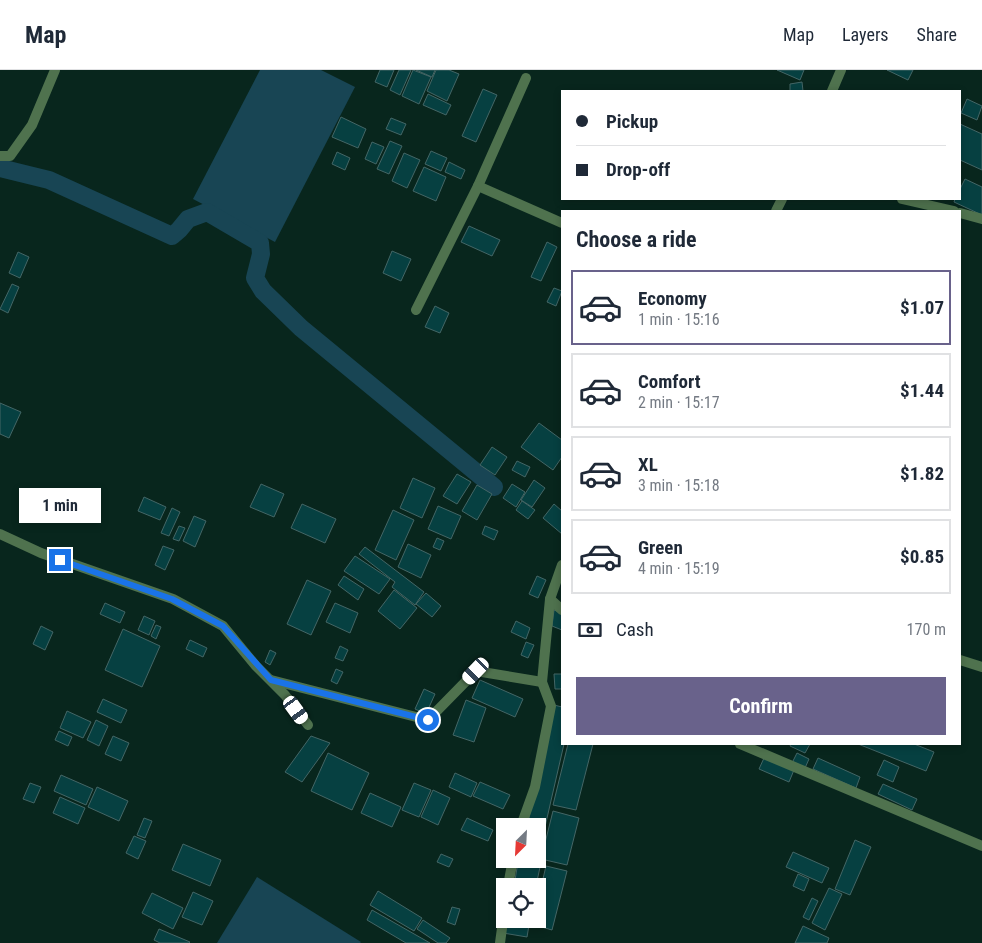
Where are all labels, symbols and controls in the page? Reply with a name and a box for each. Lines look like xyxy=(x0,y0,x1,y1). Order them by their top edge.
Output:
text: Map xyxy=(25,21,66,49)
text: Map xyxy=(783,24,814,45)
text: Layers xyxy=(842,24,889,45)
text: Share xyxy=(917,24,957,45)
text: Pickup xyxy=(606,110,658,133)
text: Drop-off xyxy=(606,158,670,181)
text: Choose a ride xyxy=(576,227,697,252)
icon: car xyxy=(578,285,623,330)
text: Economy xyxy=(638,287,707,310)
text: $1.07 xyxy=(900,296,944,319)
text: 1 min · 15:16 xyxy=(638,310,720,329)
icon: car xyxy=(578,368,623,413)
text: Comfort xyxy=(638,370,701,393)
text: $1.44 xyxy=(900,379,944,402)
text: 2 min · 15:17 xyxy=(638,393,720,412)
icon: car xyxy=(578,451,623,496)
text: XL xyxy=(638,453,658,476)
text: $1.82 xyxy=(900,462,944,485)
text: 3 min · 15:18 xyxy=(638,476,720,495)
callout: 1 min xyxy=(19,488,101,522)
text: 1 min xyxy=(42,496,78,515)
icon: car xyxy=(578,534,623,579)
text: Green xyxy=(638,536,683,559)
text: $0.85 xyxy=(900,545,944,568)
route end xyxy=(49,549,71,571)
text: 4 min · 15:19 xyxy=(638,559,720,578)
icon: cash xyxy=(576,616,604,644)
text: Cash xyxy=(616,618,654,641)
text: 170 m xyxy=(907,620,946,639)
car xyxy=(460,655,491,687)
button: Confirm xyxy=(576,677,946,735)
car xyxy=(281,693,310,727)
route start xyxy=(417,709,439,731)
north arrow xyxy=(496,818,546,868)
map controls xyxy=(496,818,546,928)
button: locate xyxy=(496,878,546,928)

